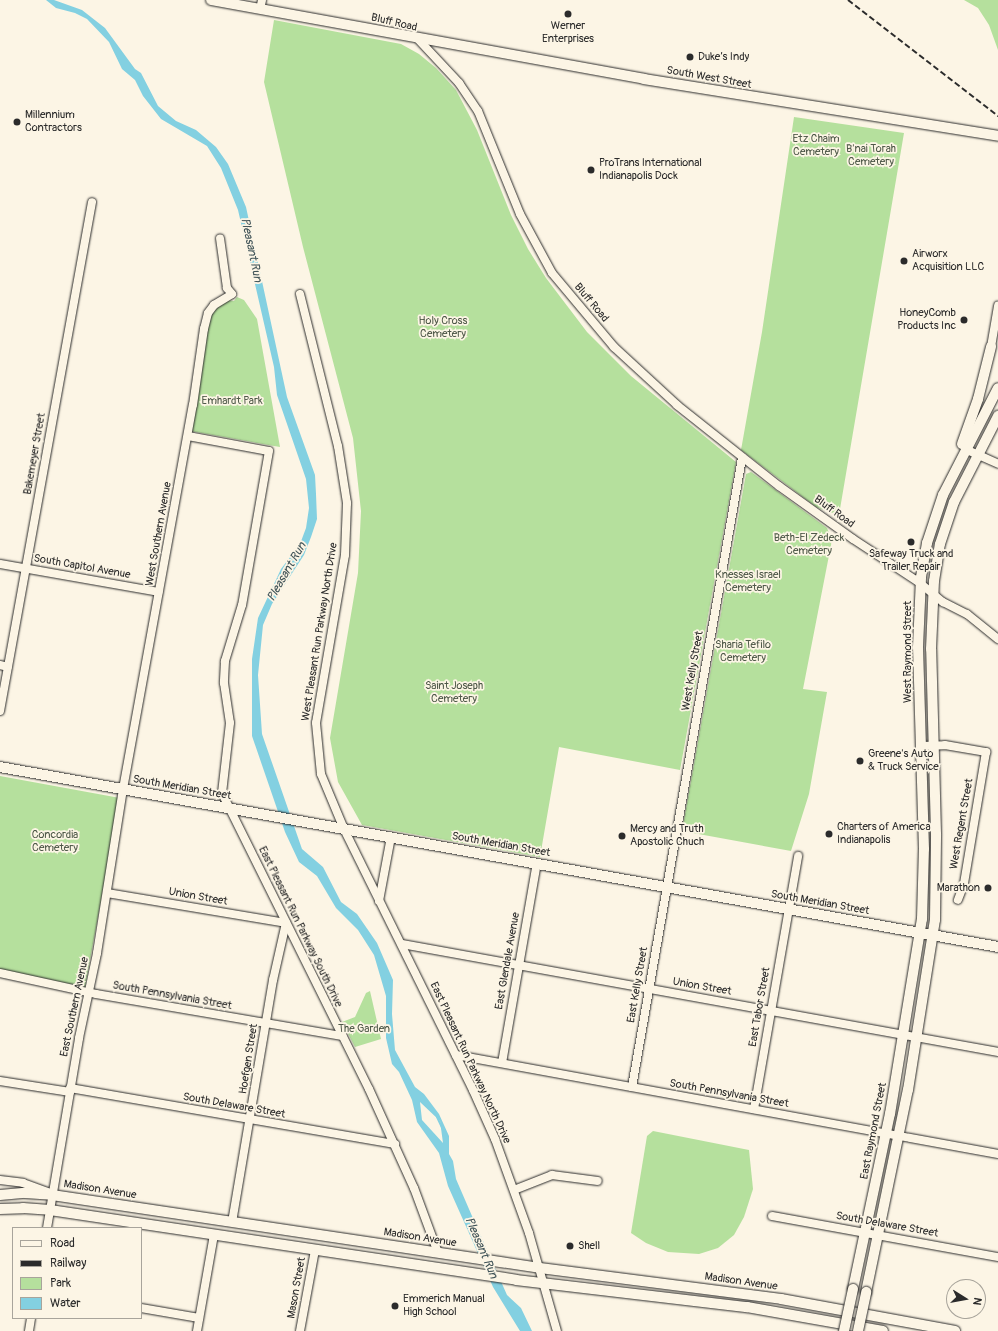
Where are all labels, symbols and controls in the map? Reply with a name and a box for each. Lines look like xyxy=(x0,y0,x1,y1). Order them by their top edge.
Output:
marker: Werner Enterprises xyxy=(563,9,573,19)
street label: Bluff Road xyxy=(370,11,418,35)
place label: Werner Enterprises xyxy=(542,20,594,46)
place label: Duke’s Indy xyxy=(698,50,749,64)
marker: Duke’s Indy xyxy=(685,52,695,62)
street label: South West Street xyxy=(665,64,753,92)
place label: Millennium Contractors xyxy=(25,109,82,135)
marker: Millennium Contractors xyxy=(12,117,22,127)
park label: Etz Chaim Cemetery xyxy=(793,133,839,159)
park label: B'nai Torah Cemetery xyxy=(846,143,896,169)
place label: ProTrans International Indianapolis Dock xyxy=(599,157,702,183)
marker: ProTrans International Indianapolis Dock xyxy=(586,165,596,175)
water label: Pleasant Run xyxy=(237,216,265,284)
place label: Airworx Acquisition LLC xyxy=(912,248,984,274)
marker: Airworx Acquisition LLC xyxy=(899,256,909,266)
street label: Bluff Road xyxy=(571,281,611,325)
place label: HoneyComb Products Inc xyxy=(897,307,956,333)
park label: Holy Cross Cemetery xyxy=(419,315,467,341)
marker: HoneyComb Products Inc xyxy=(959,315,969,325)
park label: Emhardt Park xyxy=(202,394,262,408)
street label: Bakemeyer Street xyxy=(21,412,49,496)
street label: West Southern Avenue xyxy=(143,481,175,587)
street label: Bluff Road xyxy=(811,493,857,531)
park label: Beth-El Zedeck Cemetery xyxy=(774,532,844,558)
marker: Safeway Truck and Trailer Repair xyxy=(906,537,916,547)
water label: Pleasant Run xyxy=(264,540,310,604)
street label: West Pleasant Run Parkway North Drive xyxy=(299,542,341,722)
place label: Safeway Truck and Trailer Repair xyxy=(869,548,953,574)
street label: South Capitol Avenue xyxy=(33,552,131,582)
park label: Knesses Israel Cemetery xyxy=(715,569,781,595)
street label: West Raymond Street xyxy=(901,601,915,703)
street label: West Kelly Street xyxy=(679,630,707,712)
park label: Sharia Tefilo Cemetery xyxy=(715,639,771,665)
park label: Saint Joseph Cemetery xyxy=(425,680,483,706)
place label: Greene's Auto & Truck Service xyxy=(868,748,939,774)
marker: Greene's Auto & Truck Service xyxy=(855,756,865,766)
street label: South Meridian Street xyxy=(132,773,232,803)
street label: West Regent Street xyxy=(948,778,976,870)
place label: Charters of America Indianapolis xyxy=(837,821,931,847)
place label: Mercy and Truth Apostolic Chuch xyxy=(630,823,704,849)
park label: Concordia Cemetery xyxy=(32,829,78,855)
marker: Charters of America Indianapolis xyxy=(824,829,834,839)
street label: South Meridian Street xyxy=(451,830,551,860)
marker: Mercy and Truth Apostolic Chuch xyxy=(617,831,627,841)
street label: East Pleasant Run Parkway South Drive xyxy=(255,844,345,1010)
place label: Marathon xyxy=(937,881,980,895)
marker: Marathon xyxy=(983,883,993,893)
street label: Union Street xyxy=(167,885,229,909)
street label: South Meridian Street xyxy=(770,888,870,918)
street label: East Glendale Avenue xyxy=(493,911,523,1011)
street label: East Kelly Street xyxy=(625,946,651,1024)
street label: East Southern Avenue xyxy=(58,956,92,1058)
street label: East Tabor Street xyxy=(747,966,773,1048)
street label: Union Street xyxy=(671,975,733,999)
street label: South Pennsylvania Street xyxy=(111,979,233,1013)
street label: East Pleasant Run Parkway North Drive xyxy=(427,980,513,1146)
park label: The Garden xyxy=(338,1022,390,1036)
street label: Hoefgen Street xyxy=(237,1023,261,1095)
street label: South Pennsylvania Street xyxy=(668,1077,790,1111)
street label: East Raymond Street xyxy=(858,1082,890,1180)
street label: South Delaware Street xyxy=(182,1090,286,1122)
street label: Madison Avenue xyxy=(63,1178,137,1202)
street label: South Delaware Street xyxy=(835,1209,939,1241)
water label: Pleasant Run xyxy=(462,1215,500,1281)
street label: Madison Avenue xyxy=(383,1226,457,1250)
legend xyxy=(12,1227,142,1319)
text: Road xyxy=(50,1236,75,1251)
place label: Shell xyxy=(578,1239,600,1253)
marker: Shell xyxy=(565,1241,575,1251)
text: Railway xyxy=(50,1256,86,1271)
street label: Mason Street xyxy=(285,1256,309,1320)
street label: Madison Avenue xyxy=(704,1270,778,1294)
text: Park xyxy=(50,1276,71,1291)
north arrow xyxy=(946,1279,986,1319)
place label: Emmerich Manual High School xyxy=(403,1293,485,1319)
text: Water xyxy=(50,1296,81,1311)
text: N xyxy=(970,1296,984,1306)
marker: Emmerich Manual High School xyxy=(390,1301,400,1311)

